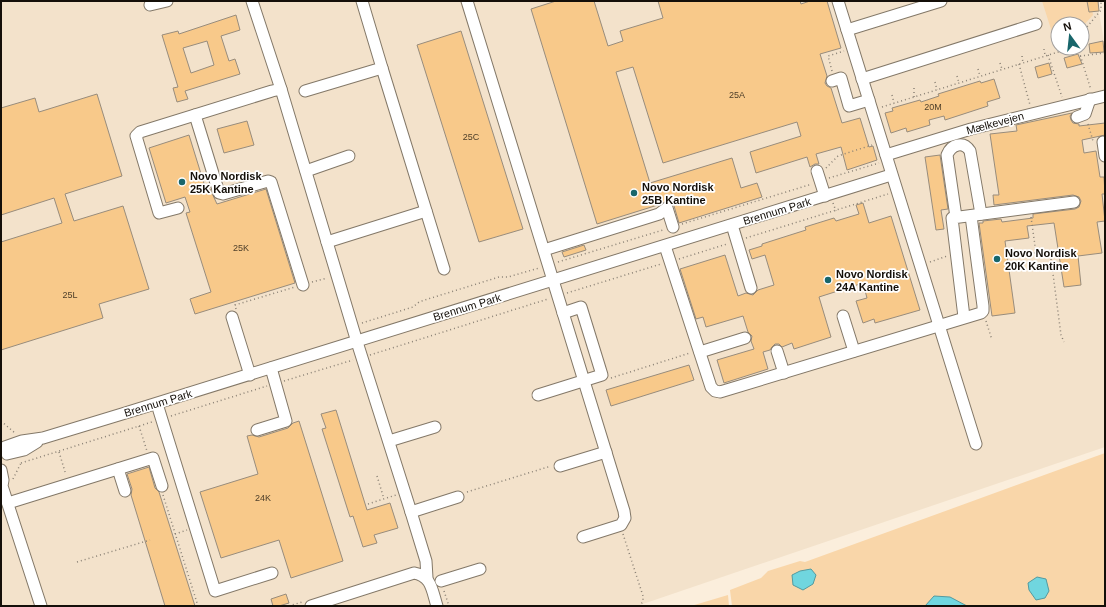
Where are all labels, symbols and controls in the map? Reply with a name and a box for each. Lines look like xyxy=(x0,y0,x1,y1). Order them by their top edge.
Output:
north arrow xyxy=(1050,16,1090,56)
text: N xyxy=(1062,20,1073,33)
house number: 25A xyxy=(729,90,745,100)
house number: 20M xyxy=(924,102,942,112)
street label: Mælkevejen xyxy=(965,110,1025,136)
house number: 25C xyxy=(463,132,480,142)
place label: Novo Nordisk 25K Kantine xyxy=(190,170,262,195)
marker: Novo Nordisk 25K Kantine xyxy=(177,177,187,187)
place label: Novo Nordisk 25B Kantine xyxy=(642,181,714,206)
marker: Novo Nordisk 25B Kantine xyxy=(629,188,639,198)
street label: Brennum Park xyxy=(742,195,813,227)
house number: 25K xyxy=(233,243,249,253)
place label: Novo Nordisk 20K Kantine xyxy=(1005,247,1077,272)
marker: Novo Nordisk 20K Kantine xyxy=(992,254,1002,264)
place label: Novo Nordisk 24A Kantine xyxy=(836,268,908,293)
marker: Novo Nordisk 24A Kantine xyxy=(823,275,833,285)
house number: 25L xyxy=(62,290,78,300)
street label: Brennum Park xyxy=(432,291,503,323)
street label: Brennum Park xyxy=(123,387,194,419)
house number: 24K xyxy=(255,493,271,503)

